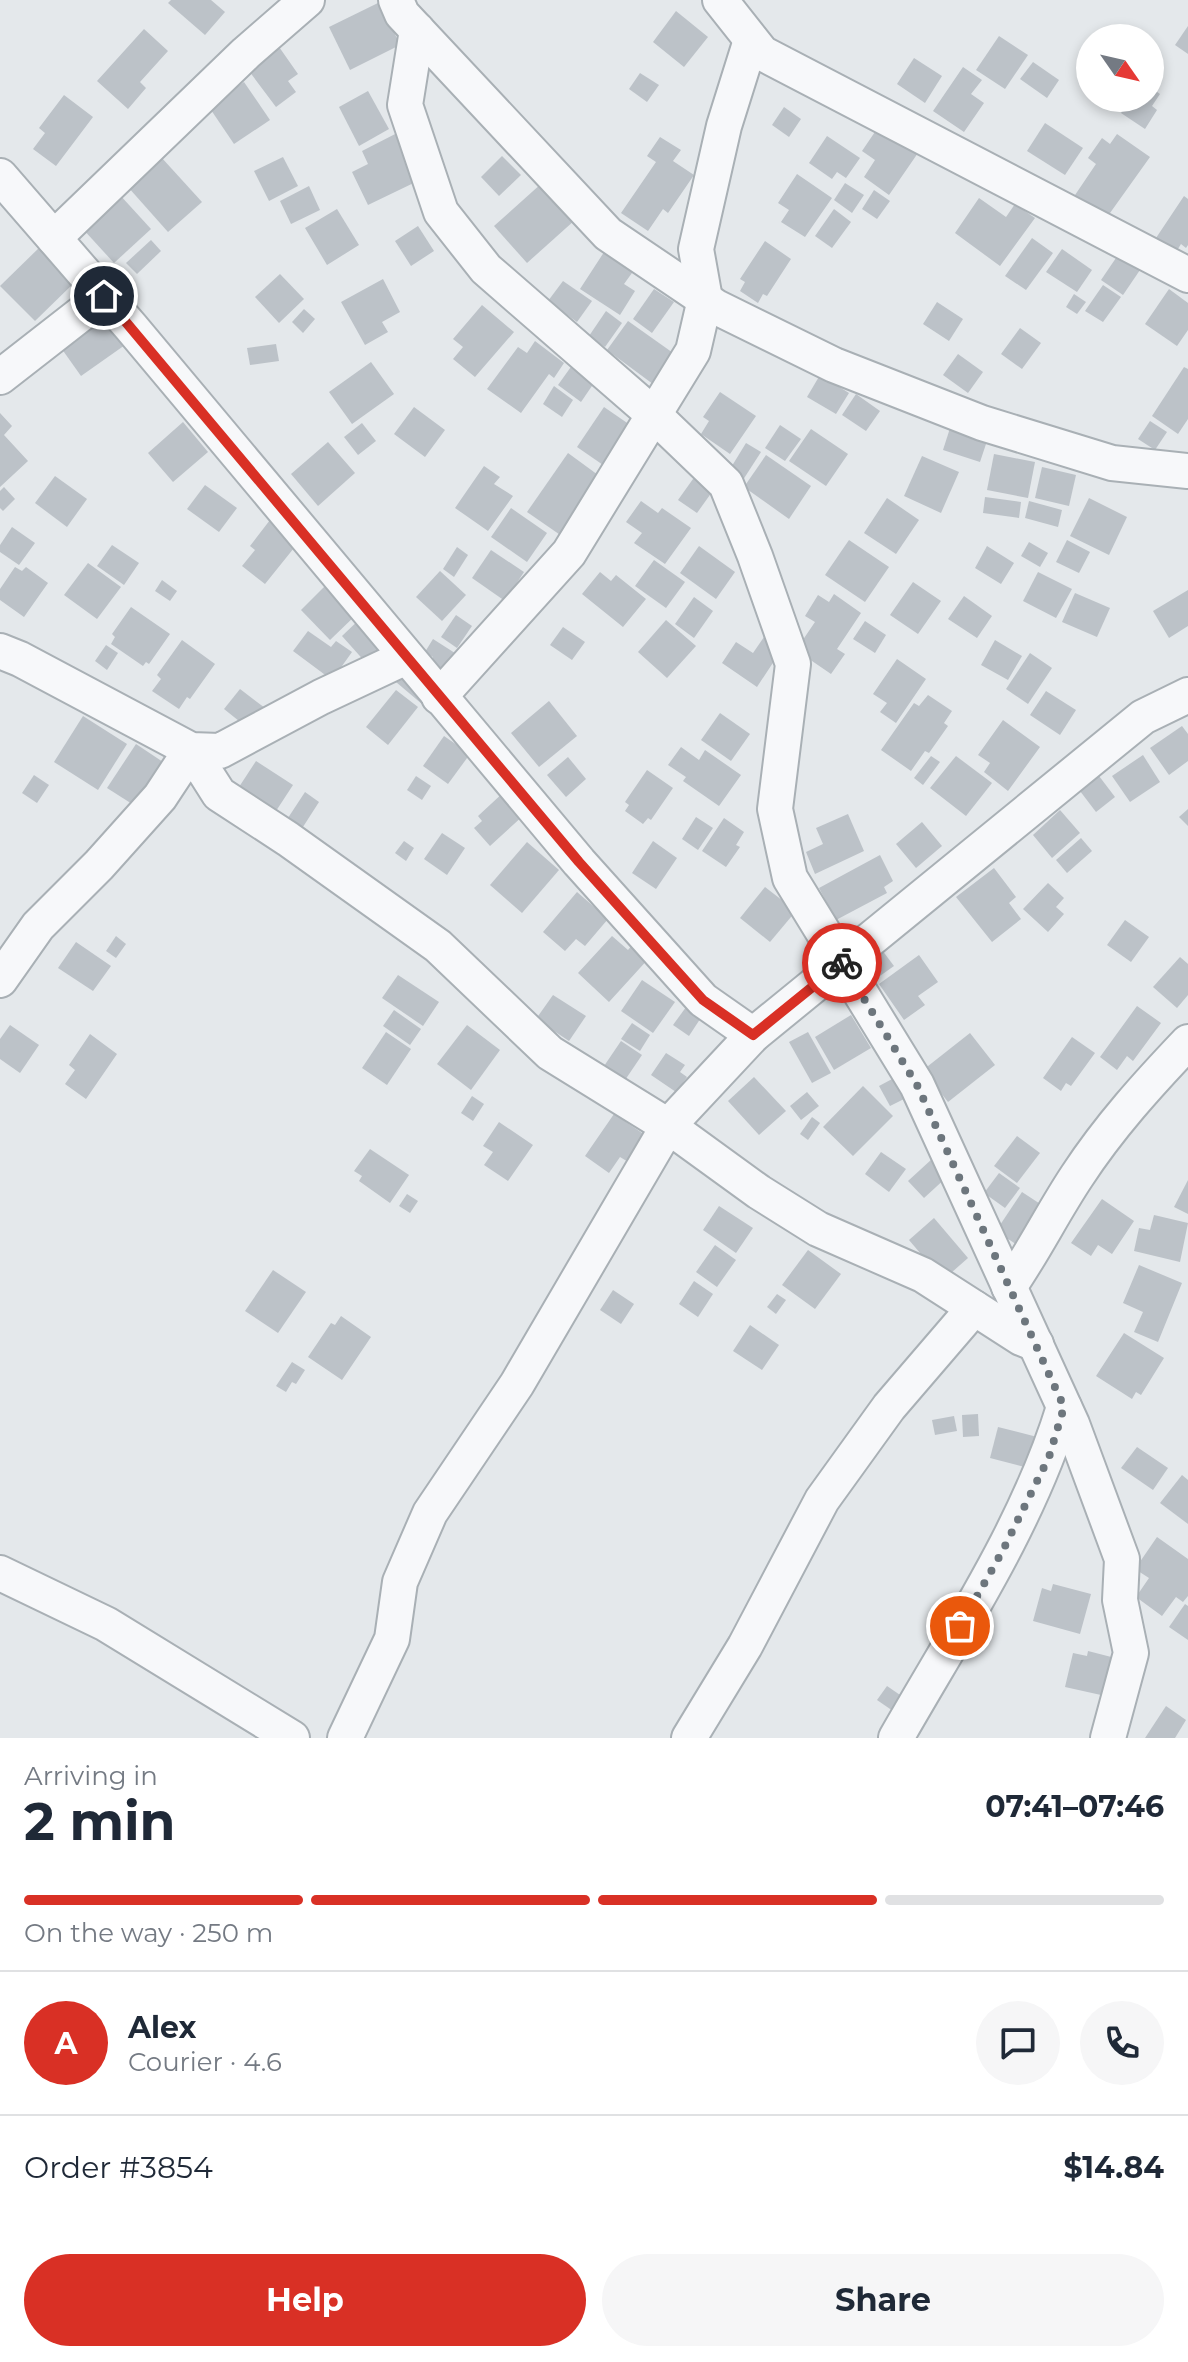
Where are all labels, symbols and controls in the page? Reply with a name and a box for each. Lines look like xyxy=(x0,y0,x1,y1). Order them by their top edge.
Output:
north arrow xyxy=(1076,24,1164,112)
map controls xyxy=(1076,24,1164,112)
pin xyxy=(70,262,138,330)
icon: home xyxy=(82,274,126,318)
courier xyxy=(802,923,882,1003)
icon: bike xyxy=(820,941,864,985)
pin xyxy=(926,1592,994,1660)
icon: bag xyxy=(938,1604,982,1648)
text: Arriving in xyxy=(24,1760,158,1792)
text: 07:41–07:46 xyxy=(985,1788,1164,1825)
text: 2 min xyxy=(24,1790,176,1853)
text: On the way · 250 m xyxy=(24,1917,273,1949)
button: chat xyxy=(976,2001,1060,2085)
button: phone xyxy=(1080,2001,1164,2085)
text: Alex xyxy=(128,2009,196,2046)
text: A xyxy=(55,2025,77,2062)
text: Courier · 4.6 xyxy=(128,2046,282,2078)
text: Order #3854 xyxy=(24,2149,213,2186)
text: $14.84 xyxy=(1064,2149,1164,2186)
button: Help xyxy=(24,2254,586,2346)
button: Share xyxy=(602,2254,1164,2346)

